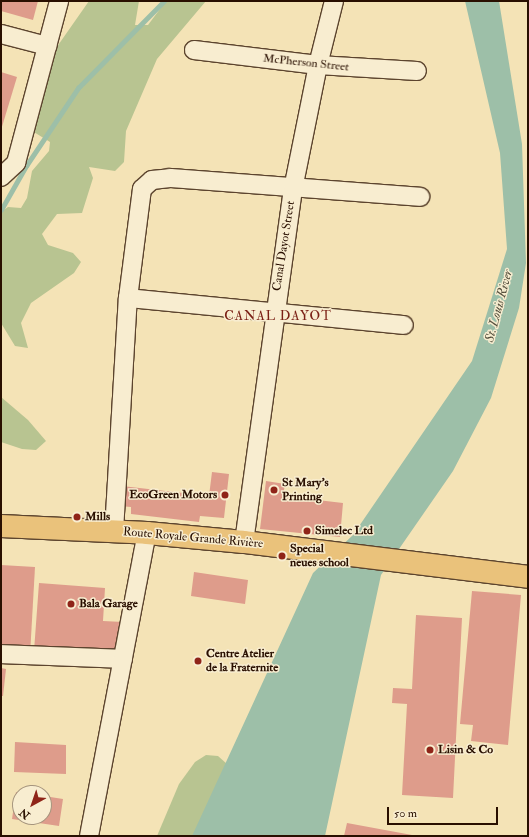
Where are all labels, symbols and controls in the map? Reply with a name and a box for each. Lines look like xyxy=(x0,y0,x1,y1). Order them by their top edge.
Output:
street label: McPherson Street xyxy=(262,51,350,75)
street label: Canal Dayot Street xyxy=(270,200,298,292)
water label: St. Louis River xyxy=(482,268,516,344)
district label: CANAL DAYOT xyxy=(224,308,332,324)
place label: St Mary's Printing xyxy=(282,476,329,504)
marker: St Mary's Printing xyxy=(269,485,279,495)
place label: EcoGreen Motors xyxy=(129,488,217,502)
marker: EcoGreen Motors xyxy=(220,490,230,500)
place label: Mills xyxy=(85,510,110,524)
marker: Mills xyxy=(72,512,82,522)
place label: Simelec Ltd xyxy=(315,524,373,538)
street label: Route Royale Grande Rivière xyxy=(122,525,264,551)
marker: Simelec Ltd xyxy=(302,526,312,536)
place label: Special neues school xyxy=(290,542,349,570)
marker: Special neues school xyxy=(277,551,287,561)
place label: Bala Garage xyxy=(79,597,138,611)
marker: Bala Garage xyxy=(66,599,76,609)
place label: Centre Atelier de la Fraternite xyxy=(206,647,278,675)
marker: Centre Atelier de la Fraternite xyxy=(193,656,203,666)
place label: Lisin & Co xyxy=(438,743,493,757)
marker: Lisin & Co xyxy=(425,745,435,755)
north arrow xyxy=(12,785,52,825)
scale bar xyxy=(389,799,500,825)
text: N xyxy=(17,806,33,822)
text: 50 m xyxy=(394,806,417,821)

